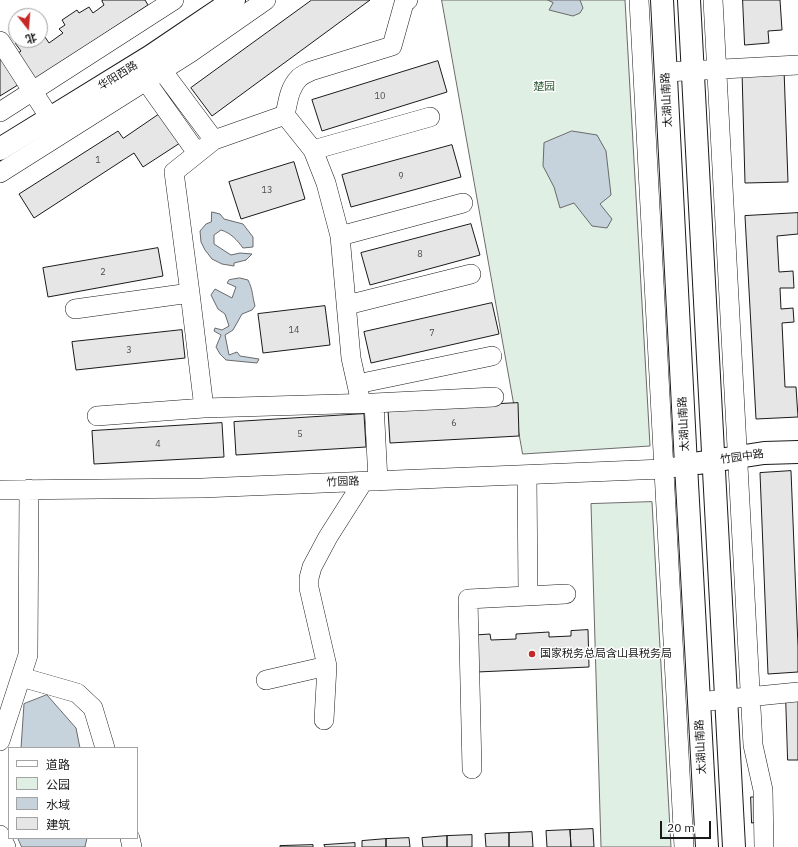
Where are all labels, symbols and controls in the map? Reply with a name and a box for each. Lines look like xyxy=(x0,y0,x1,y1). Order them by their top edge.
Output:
north arrow xyxy=(8,8,48,48)
text: 北 xyxy=(24,30,39,47)
street label: 华阳西路 xyxy=(96,59,140,93)
street label: 太湖山南路 xyxy=(659,72,675,128)
park label: 楚园 xyxy=(533,80,555,94)
house number: 10 xyxy=(375,91,385,101)
house number: 1 xyxy=(95,155,101,165)
house number: 9 xyxy=(398,171,404,181)
house number: 13 xyxy=(262,185,272,195)
house number: 8 xyxy=(417,249,423,259)
house number: 2 xyxy=(100,267,106,277)
house number: 14 xyxy=(289,325,299,335)
house number: 7 xyxy=(429,328,435,338)
house number: 3 xyxy=(126,345,132,355)
street label: 太湖山南路 xyxy=(676,396,692,452)
house number: 6 xyxy=(451,418,457,428)
house number: 5 xyxy=(297,429,303,439)
house number: 4 xyxy=(155,439,161,449)
street label: 竹园中路 xyxy=(719,447,765,467)
street label: 竹园路 xyxy=(326,475,360,489)
place label: 国家税务总局含山县税务局 xyxy=(540,647,672,661)
marker: 国家税务总局含山县税务局 xyxy=(527,649,537,659)
street label: 太湖山南路 xyxy=(693,719,709,775)
legend xyxy=(8,747,138,839)
text: 道路 xyxy=(46,757,70,772)
text: 公园 xyxy=(46,777,70,792)
text: 水域 xyxy=(46,797,70,812)
scale bar xyxy=(662,813,713,839)
text: 建筑 xyxy=(46,817,70,832)
text: 20 m xyxy=(667,820,695,835)

